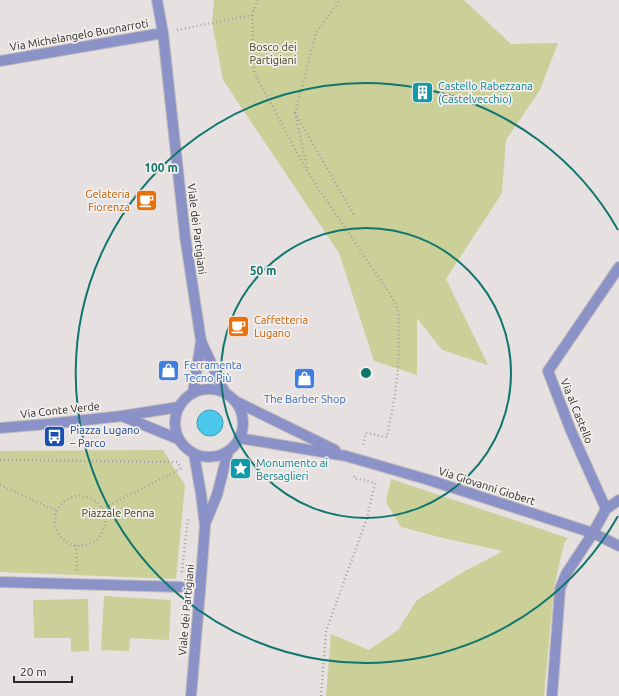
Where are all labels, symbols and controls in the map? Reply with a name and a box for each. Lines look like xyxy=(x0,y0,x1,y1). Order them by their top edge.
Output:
street label: Via Michelangelo Buonarroti xyxy=(9,17,149,53)
park label: Bosco dei Partigiani xyxy=(249,41,297,66)
building icon: Castello Rabezzana (Castelvecchio) xyxy=(410,79,436,105)
place label: Castello Rabezzana (Castelvecchio) xyxy=(438,80,533,106)
text: 100 m xyxy=(144,161,178,174)
street label: Viale dei Partigiani xyxy=(185,183,209,275)
cafe icon: Gelateria Fiorenza xyxy=(133,187,159,213)
place label: Gelateria Fiorenza xyxy=(85,188,130,213)
text: 50 m xyxy=(250,264,276,277)
cafe icon: Caffetteria Lugano xyxy=(226,313,252,339)
place label: Caffetteria Lugano xyxy=(254,314,308,339)
shop icon: Ferramenta Tecno Più xyxy=(155,358,181,384)
place label: Ferramenta Tecno Più xyxy=(184,359,242,384)
shop icon: The Barber Shop xyxy=(292,366,318,392)
centre of rings xyxy=(359,366,373,380)
street label: Via al Castello xyxy=(559,377,595,445)
place label: The Barber Shop xyxy=(264,393,346,405)
street label: Via Conte Verde xyxy=(20,400,100,420)
bus stop icon: Piazza Lugano – Parco xyxy=(41,423,67,449)
place label: Piazza Lugano – Parco xyxy=(69,424,140,449)
place icon: Monumento ai Bersaglieri xyxy=(228,456,254,482)
place label: Monumento ai Bersaglieri xyxy=(256,457,328,482)
street label: Via Giovanni Giobert xyxy=(437,465,537,507)
park label: Piazzale Penna xyxy=(82,507,154,519)
street label: Viale dei Partigiani xyxy=(176,564,196,656)
scale bar xyxy=(14,658,72,684)
text: 20 m xyxy=(20,665,47,678)

